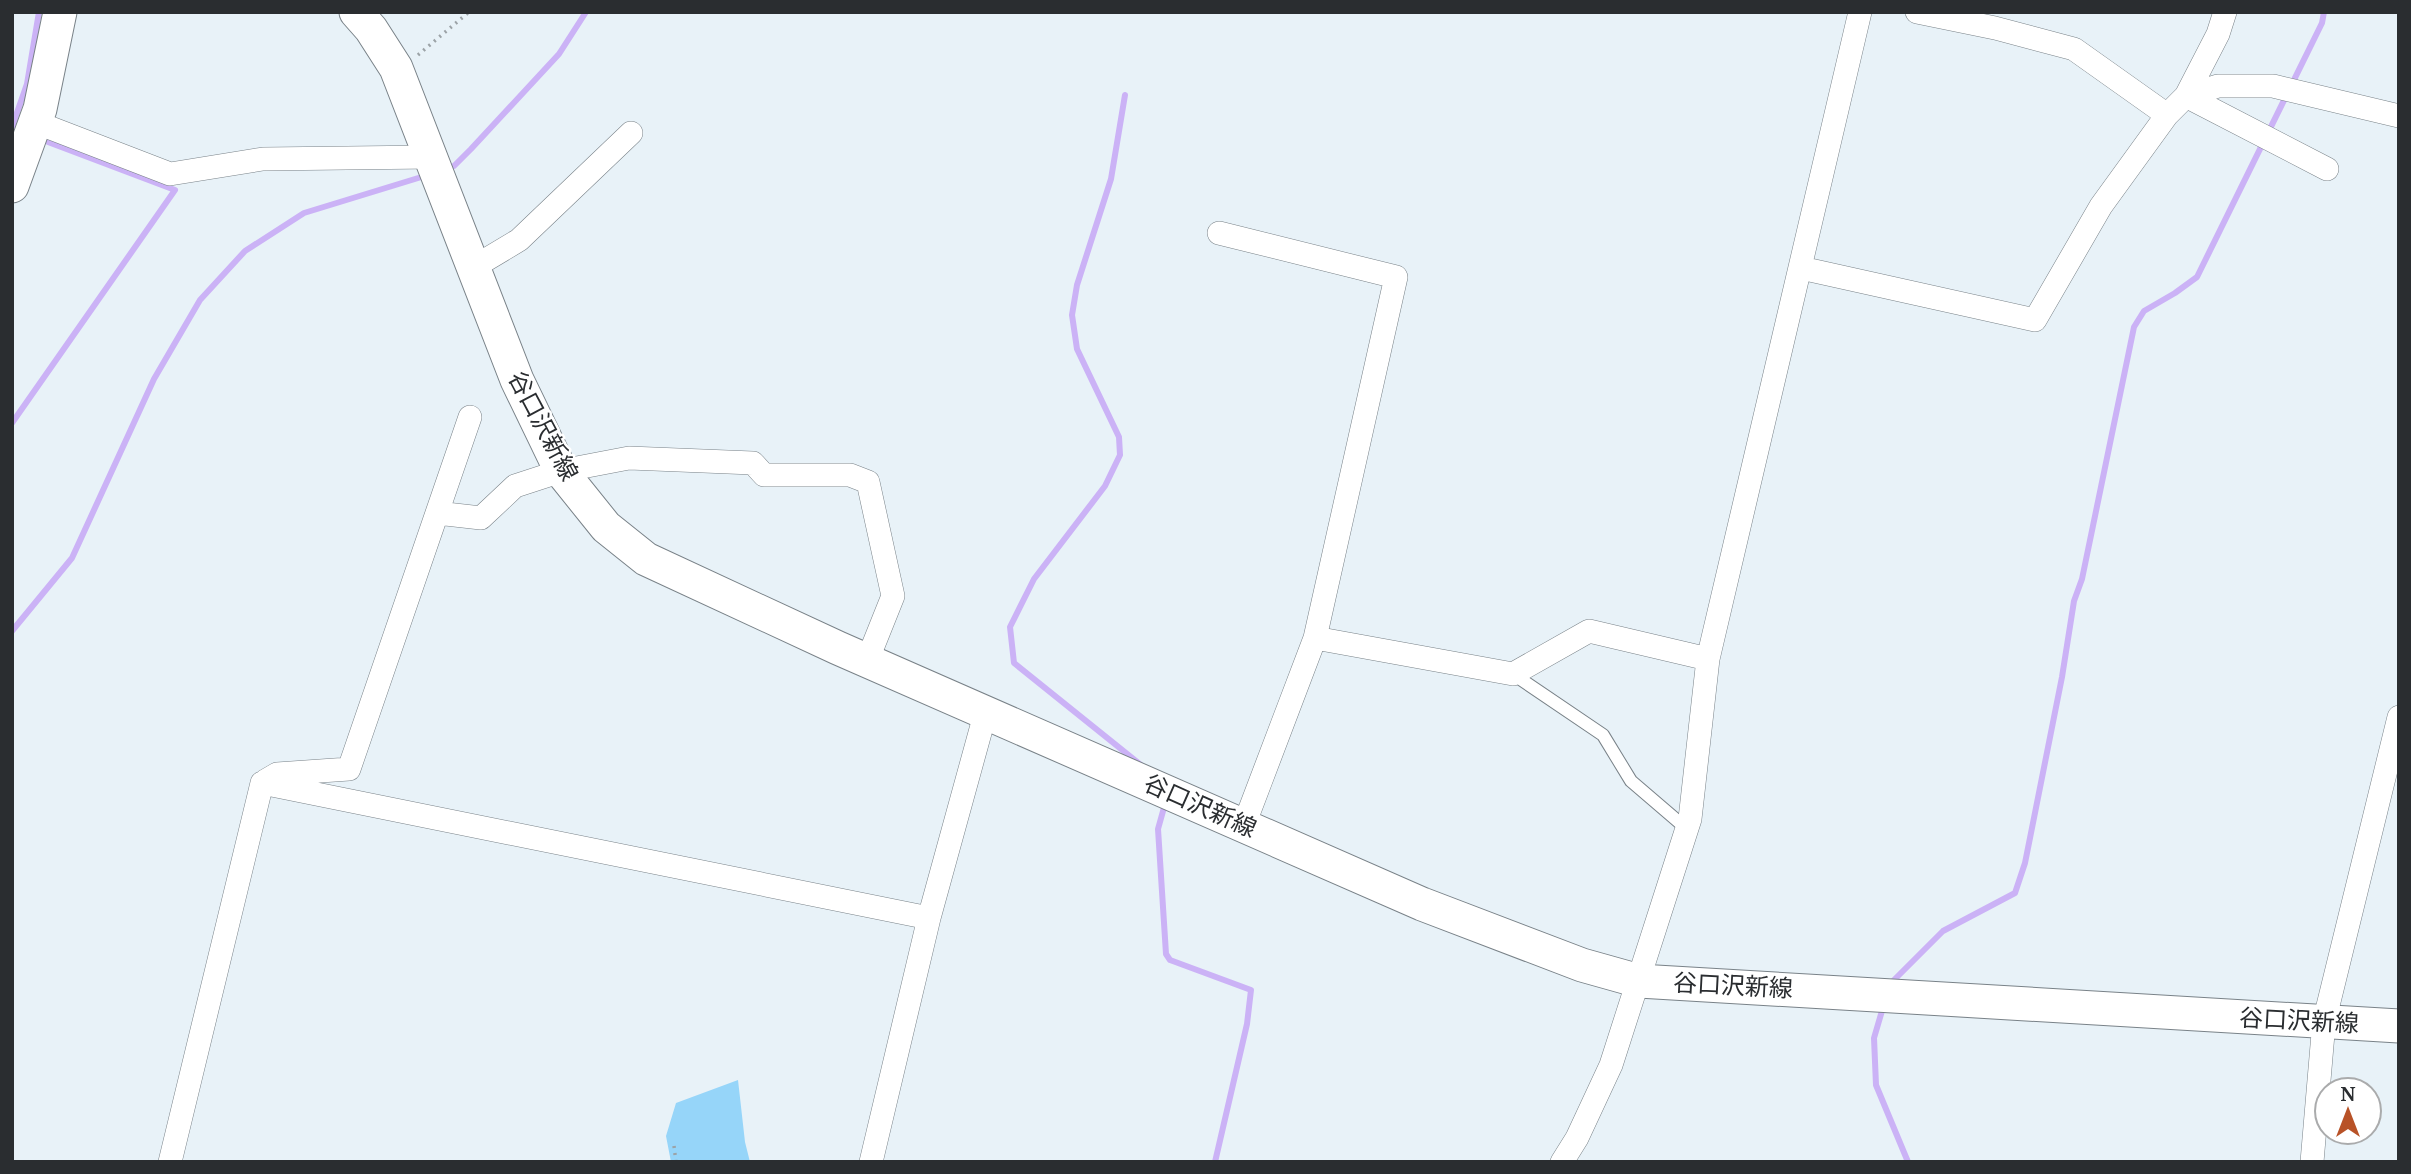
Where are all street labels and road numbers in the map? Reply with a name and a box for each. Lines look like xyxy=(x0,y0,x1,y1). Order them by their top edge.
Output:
street label: 谷口沢新線 xyxy=(502,365,587,486)
street label: 谷口沢新線 xyxy=(1139,765,1262,844)
street label: 谷口沢新線 xyxy=(1672,965,1794,1004)
street label: 谷口沢新線 xyxy=(2238,1000,2360,1039)

